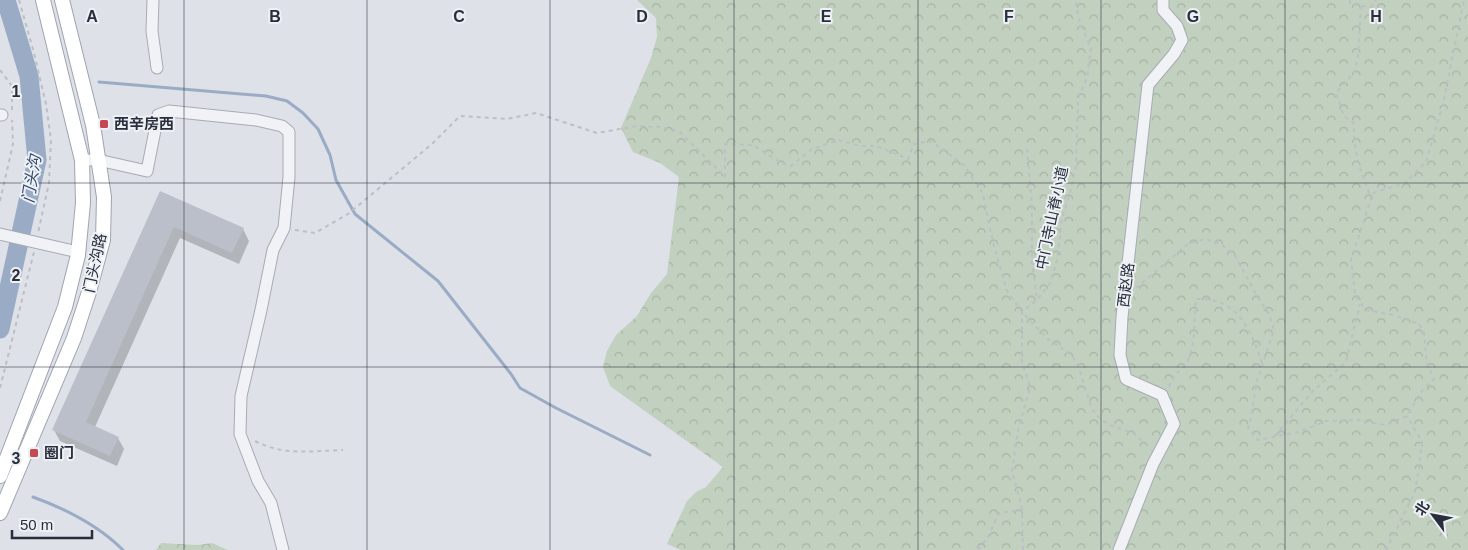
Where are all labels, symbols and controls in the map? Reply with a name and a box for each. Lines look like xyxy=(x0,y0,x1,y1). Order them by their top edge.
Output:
text: A xyxy=(86,8,98,25)
text: B xyxy=(269,8,281,25)
text: C xyxy=(453,8,465,25)
text: D xyxy=(636,8,648,25)
text: E xyxy=(821,8,832,25)
text: F xyxy=(1004,8,1014,25)
text: G xyxy=(1187,8,1199,25)
text: H xyxy=(1370,8,1382,25)
text: 1 xyxy=(12,83,21,100)
place label: 西辛房西 xyxy=(114,115,174,132)
marker: 西辛房西 xyxy=(98,118,110,130)
water label: 门头沟 xyxy=(19,152,44,204)
street label: 中门寺山脊小道 xyxy=(1032,165,1071,271)
street label: 门头沟路 xyxy=(80,232,109,294)
street label: 西赵路 xyxy=(1114,262,1137,308)
text: 2 xyxy=(12,267,21,284)
place label: 圈门 xyxy=(44,444,74,461)
marker: 圈门 xyxy=(28,447,40,459)
text: 3 xyxy=(12,450,21,467)
north arrow xyxy=(1408,490,1458,540)
text: 北 xyxy=(1411,498,1432,518)
scale bar xyxy=(12,508,92,540)
text: 50 m xyxy=(20,516,53,533)

